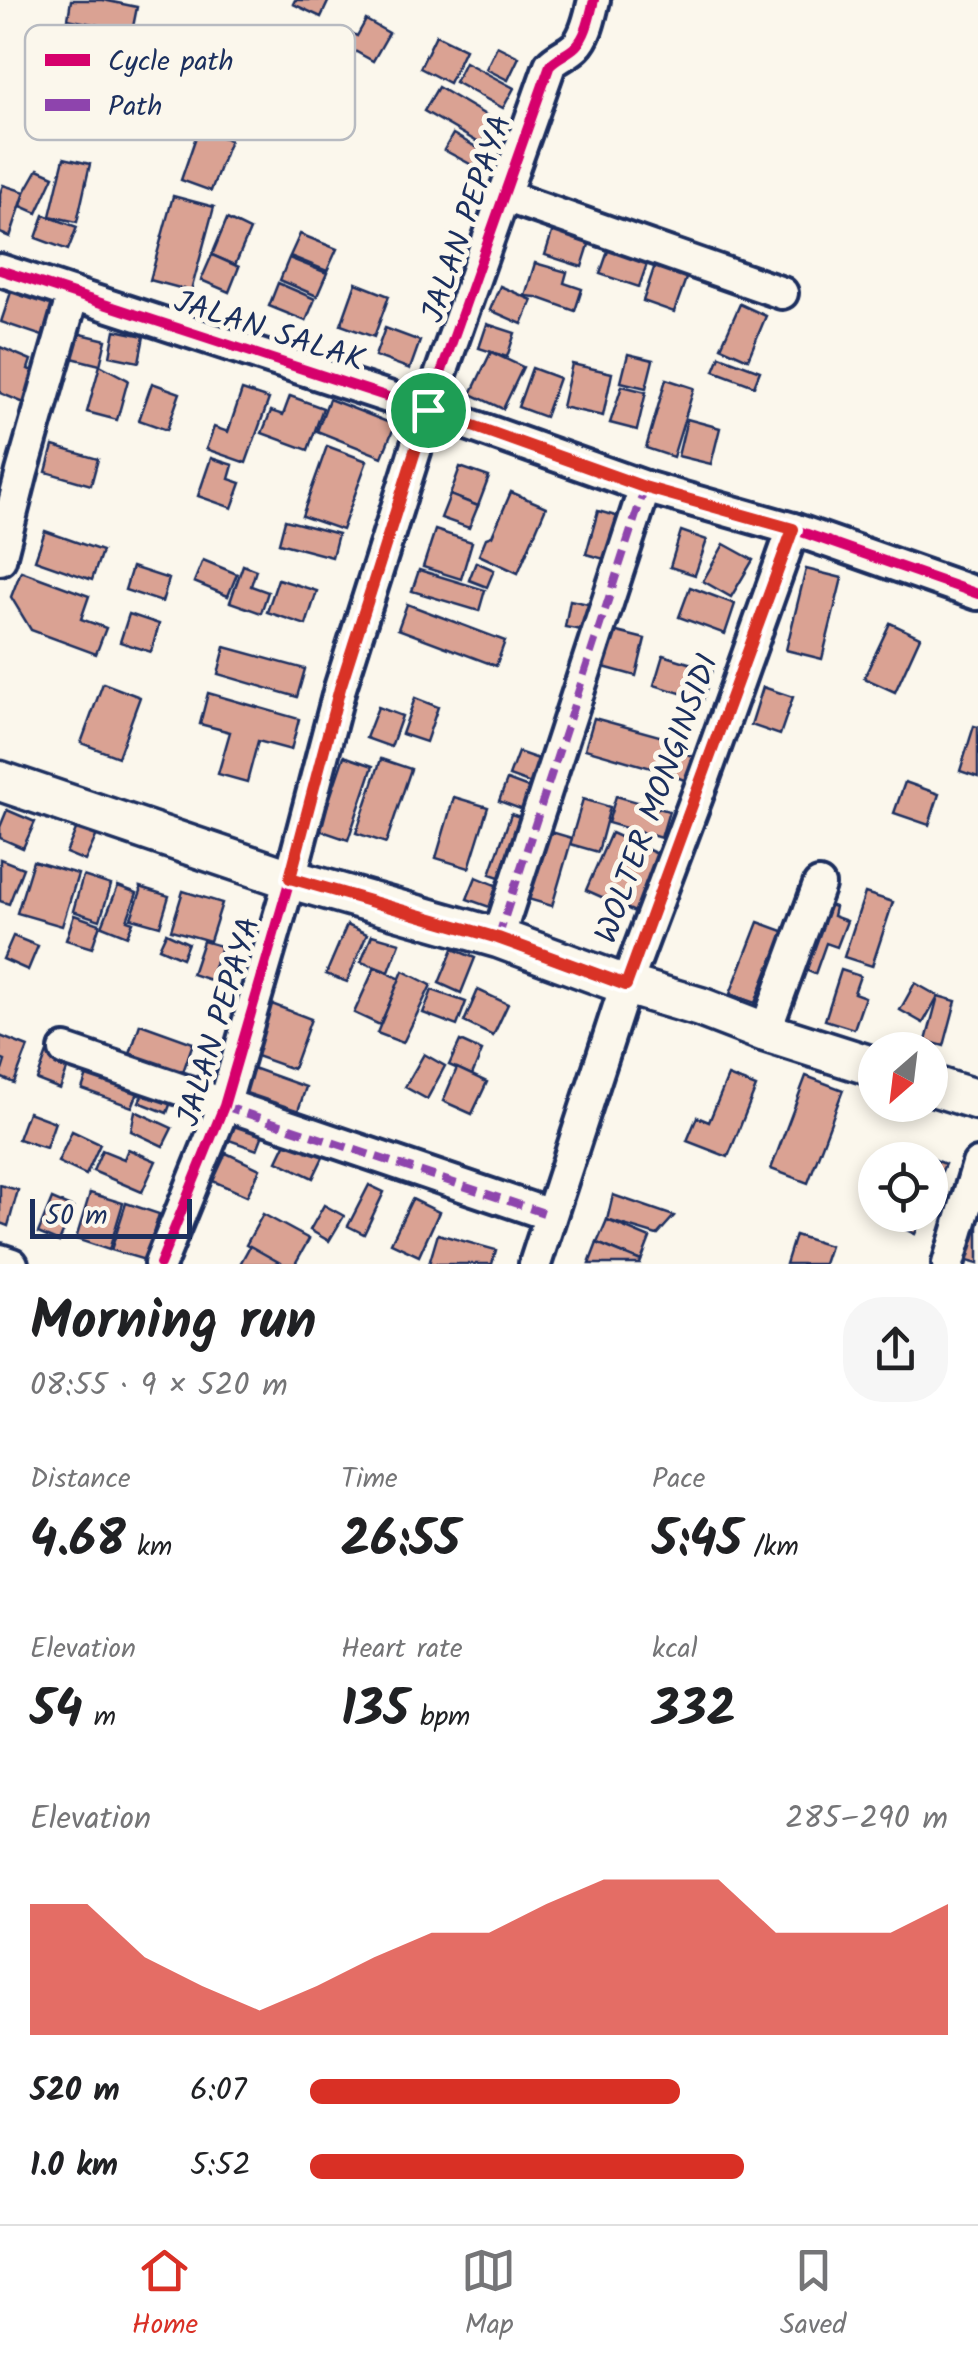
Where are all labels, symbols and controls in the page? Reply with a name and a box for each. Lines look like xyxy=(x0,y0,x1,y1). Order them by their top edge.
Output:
legend xyxy=(25,25,355,140)
text: Cycle path xyxy=(108,40,233,85)
text: Path xyxy=(108,85,162,130)
street label: JALAN PEPAYA xyxy=(409,108,527,330)
street label: JALAN SALAK xyxy=(167,277,371,387)
pin xyxy=(386,368,471,453)
icon: arrive xyxy=(401,383,456,438)
street label: WOLTER MONGINSIDI xyxy=(582,647,734,951)
street label: JALAN PEPAYA xyxy=(164,911,276,1133)
north arrow xyxy=(858,1032,948,1122)
map controls xyxy=(858,1032,948,1232)
button: locate xyxy=(858,1142,948,1232)
scale bar xyxy=(30,1194,192,1238)
text: 50 m xyxy=(45,1194,108,1239)
text: Morning run xyxy=(30,1280,317,1367)
button: share xyxy=(843,1297,948,1402)
text: 08:55 · 9 × 520 m xyxy=(30,1361,288,1412)
text: Distance xyxy=(30,1457,131,1502)
text: Time xyxy=(341,1457,398,1502)
text: Pace xyxy=(652,1457,705,1502)
text: 4.68 xyxy=(30,1502,126,1582)
text: 26:55 xyxy=(341,1502,460,1582)
text: 5:45 xyxy=(652,1502,742,1582)
text: km xyxy=(126,1525,172,1570)
text: /km xyxy=(742,1525,799,1570)
text: Elevation xyxy=(30,1627,136,1672)
text: Heart rate xyxy=(341,1627,463,1672)
text: kcal xyxy=(652,1627,698,1672)
text: 54 xyxy=(30,1672,83,1752)
text: 135 xyxy=(341,1672,409,1752)
text: 332 xyxy=(652,1672,736,1752)
text: m xyxy=(83,1695,116,1740)
text: bpm xyxy=(409,1695,470,1740)
text: Elevation xyxy=(30,1794,151,1845)
text: 285–290 m xyxy=(785,1794,948,1845)
text: 520 m xyxy=(30,2066,120,2117)
text: 6:07 xyxy=(190,2066,246,2117)
text: 1.0 km xyxy=(30,2141,118,2192)
text: 5:52 xyxy=(190,2141,251,2192)
tab: Home xyxy=(132,2243,198,2348)
tab: Map xyxy=(461,2243,516,2348)
tab: Saved xyxy=(780,2243,846,2348)

